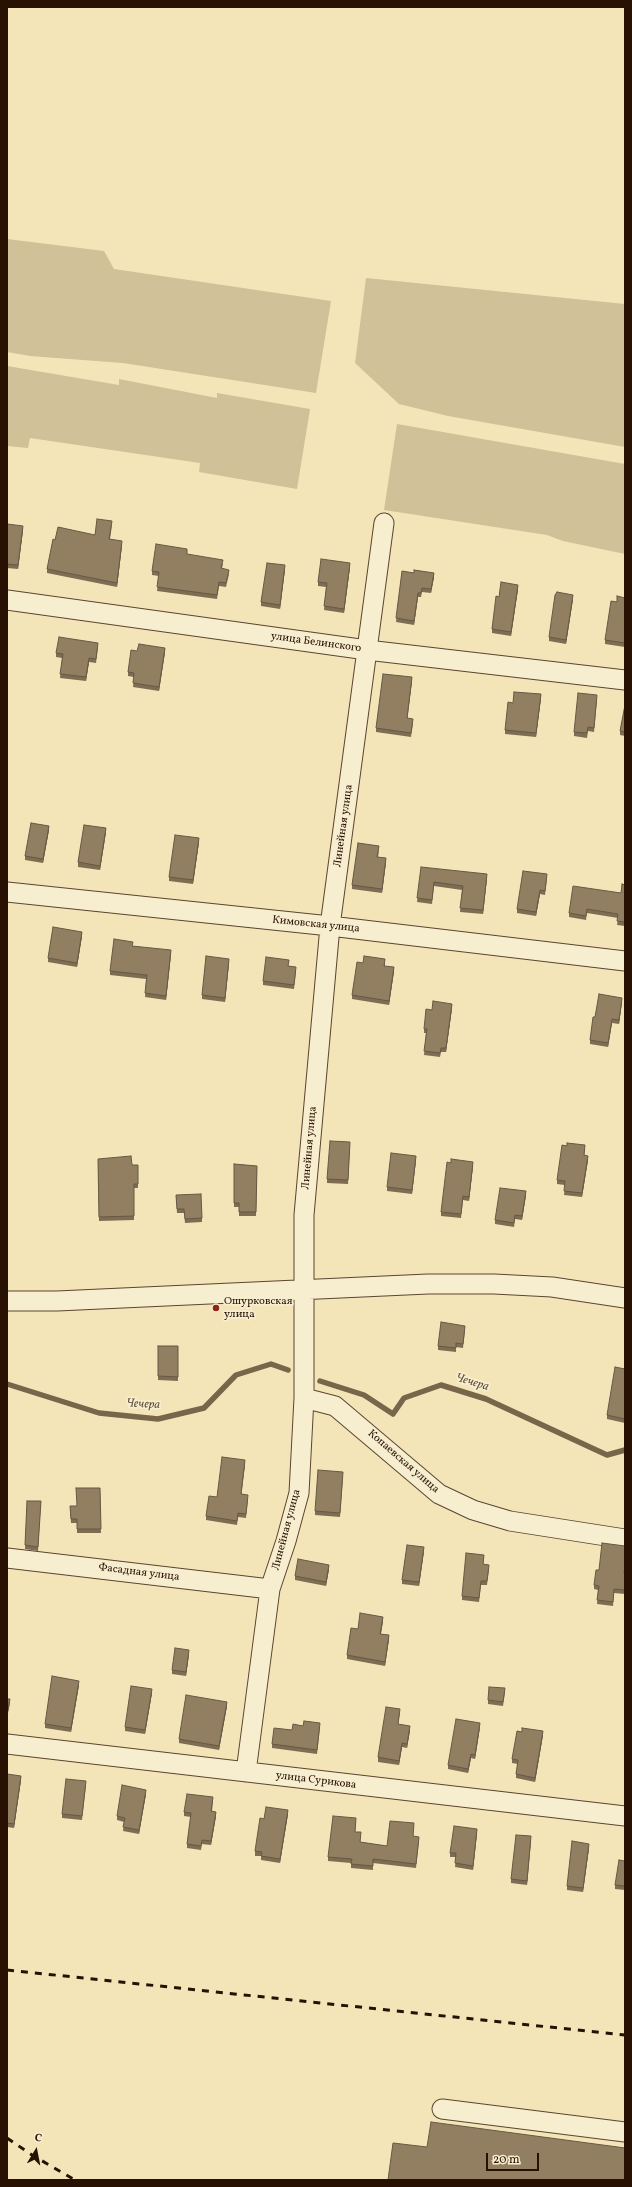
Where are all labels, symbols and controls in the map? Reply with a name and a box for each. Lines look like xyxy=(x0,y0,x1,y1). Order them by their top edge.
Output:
street label: улица Белинского xyxy=(270,630,362,656)
street label: Линейная улица xyxy=(332,784,356,868)
street label: Кимовская улица xyxy=(272,914,360,936)
street label: Линейная улица xyxy=(300,1106,320,1190)
place label: Ошурковская улица xyxy=(224,1295,292,1321)
marker: Ошурковская улица xyxy=(211,1303,221,1313)
water label: Чечера xyxy=(454,1371,490,1395)
water label: Чечера xyxy=(126,1397,160,1413)
street label: Копаевская улица xyxy=(365,1427,441,1497)
street label: Линейная улица xyxy=(270,1488,304,1572)
street label: Фасадная улица xyxy=(98,1561,180,1585)
street label: улица Сурикова xyxy=(275,1770,357,1792)
north arrow xyxy=(16,2131,56,2171)
text: С xyxy=(33,2131,43,2147)
scale bar xyxy=(488,2145,541,2171)
text: 20 m xyxy=(493,2152,520,2168)

